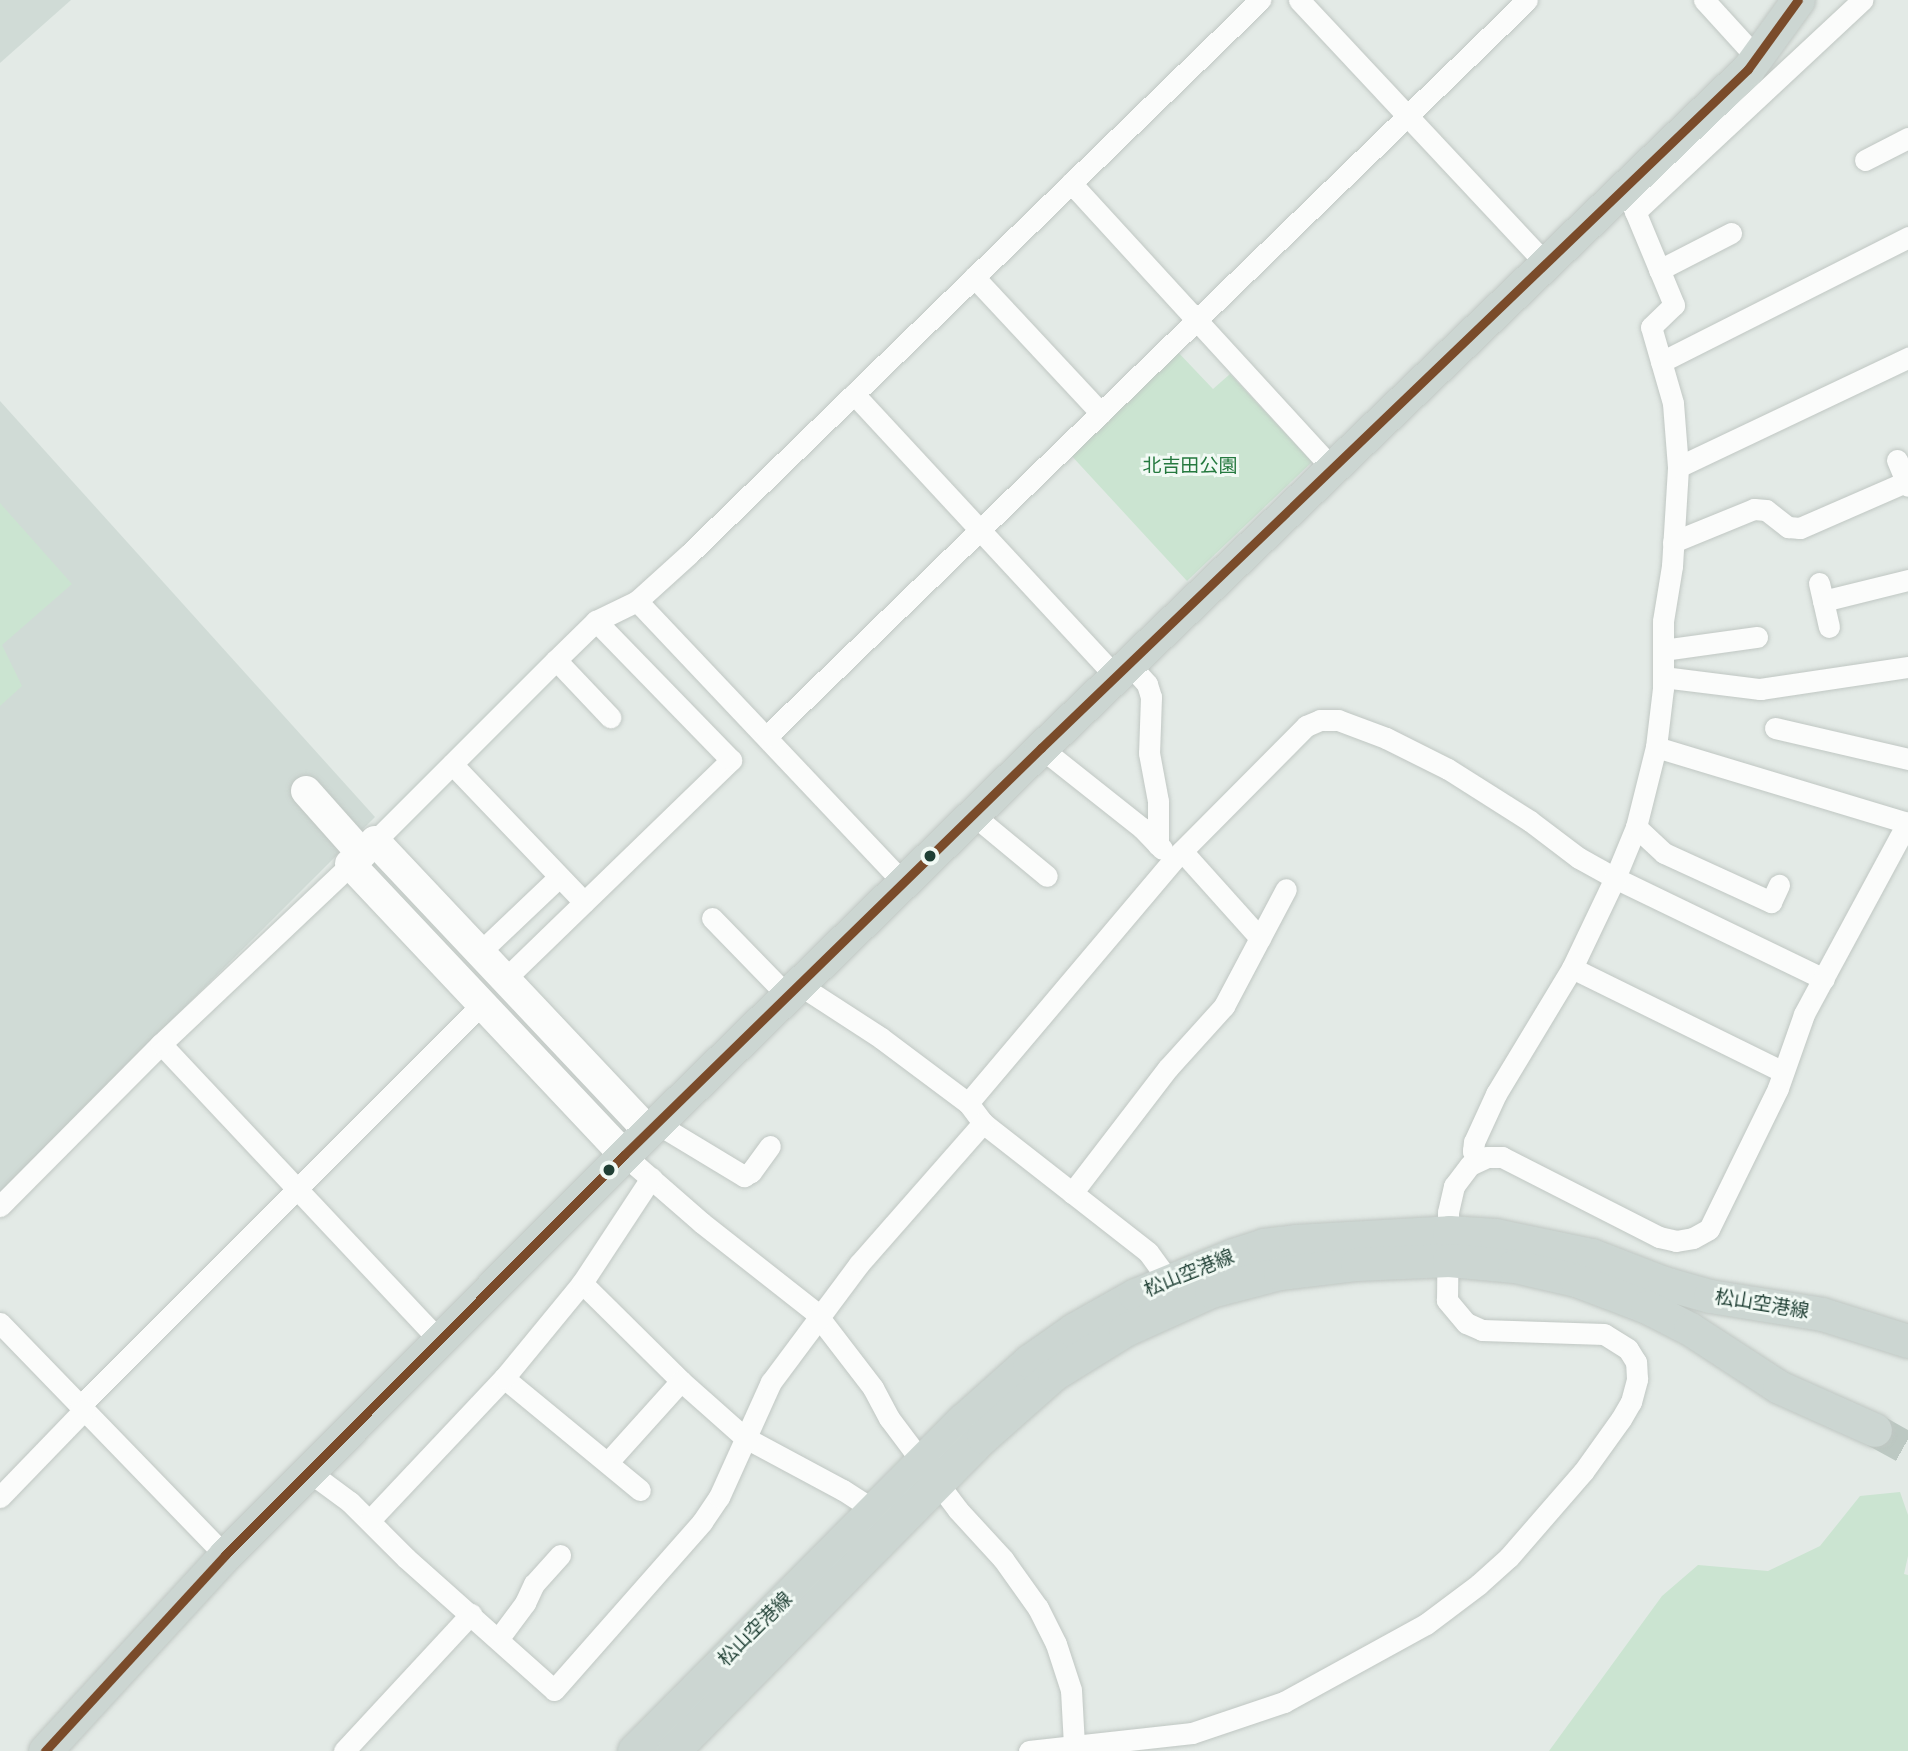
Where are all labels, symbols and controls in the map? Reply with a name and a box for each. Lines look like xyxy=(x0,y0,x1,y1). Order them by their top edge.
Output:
park label: 北吉田公園 xyxy=(1143,455,1237,477)
unlabelled marker xyxy=(923,849,937,863)
unlabelled marker xyxy=(602,1163,616,1177)
street label: 松山空港線 xyxy=(1141,1245,1237,1301)
street label: 松山空港線 xyxy=(1713,1285,1811,1323)
street label: 松山空港線 xyxy=(713,1587,797,1671)

